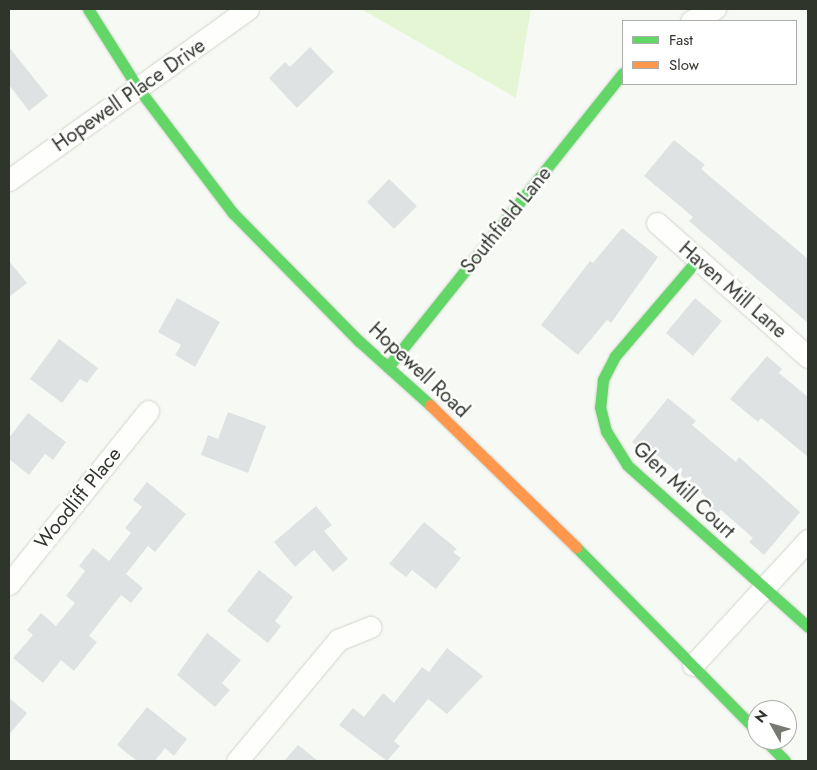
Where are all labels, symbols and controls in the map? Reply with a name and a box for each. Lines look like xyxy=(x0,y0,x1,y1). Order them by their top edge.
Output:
legend xyxy=(622,20,797,85)
text: Fast xyxy=(669,29,693,51)
street label: Hopewell Place Drive xyxy=(48,33,210,157)
text: Slow xyxy=(669,54,699,76)
street label: Southfield Lane xyxy=(456,162,556,278)
street label: Haven Mill Lane xyxy=(674,237,792,343)
street label: Hopewell Road xyxy=(364,317,474,423)
street label: Glen Mill Court xyxy=(628,437,740,543)
street label: Woodliff Place xyxy=(30,442,126,554)
north arrow xyxy=(747,700,797,750)
text: N xyxy=(750,706,772,727)

